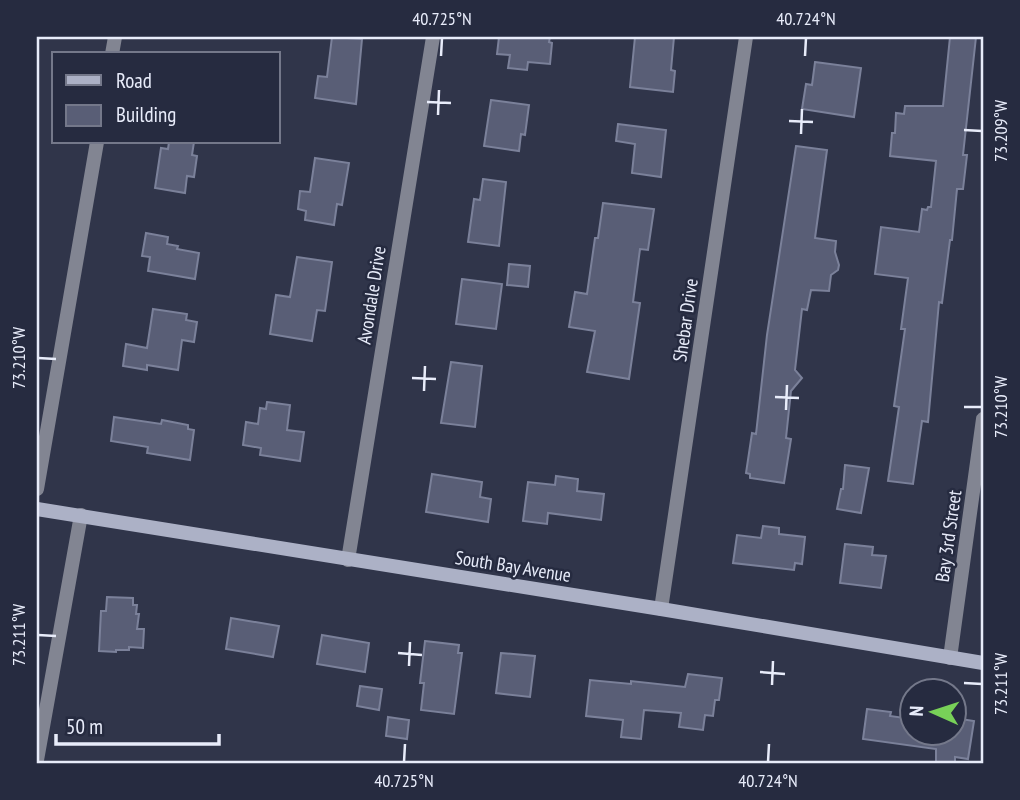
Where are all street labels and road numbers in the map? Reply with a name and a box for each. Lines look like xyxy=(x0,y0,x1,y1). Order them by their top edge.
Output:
street label: Avondale Drive xyxy=(351,244,391,346)
street label: Shebar Drive xyxy=(667,277,703,363)
street label: Bay 3rd Street xyxy=(930,488,966,583)
street label: South Bay Avenue xyxy=(453,545,573,587)

